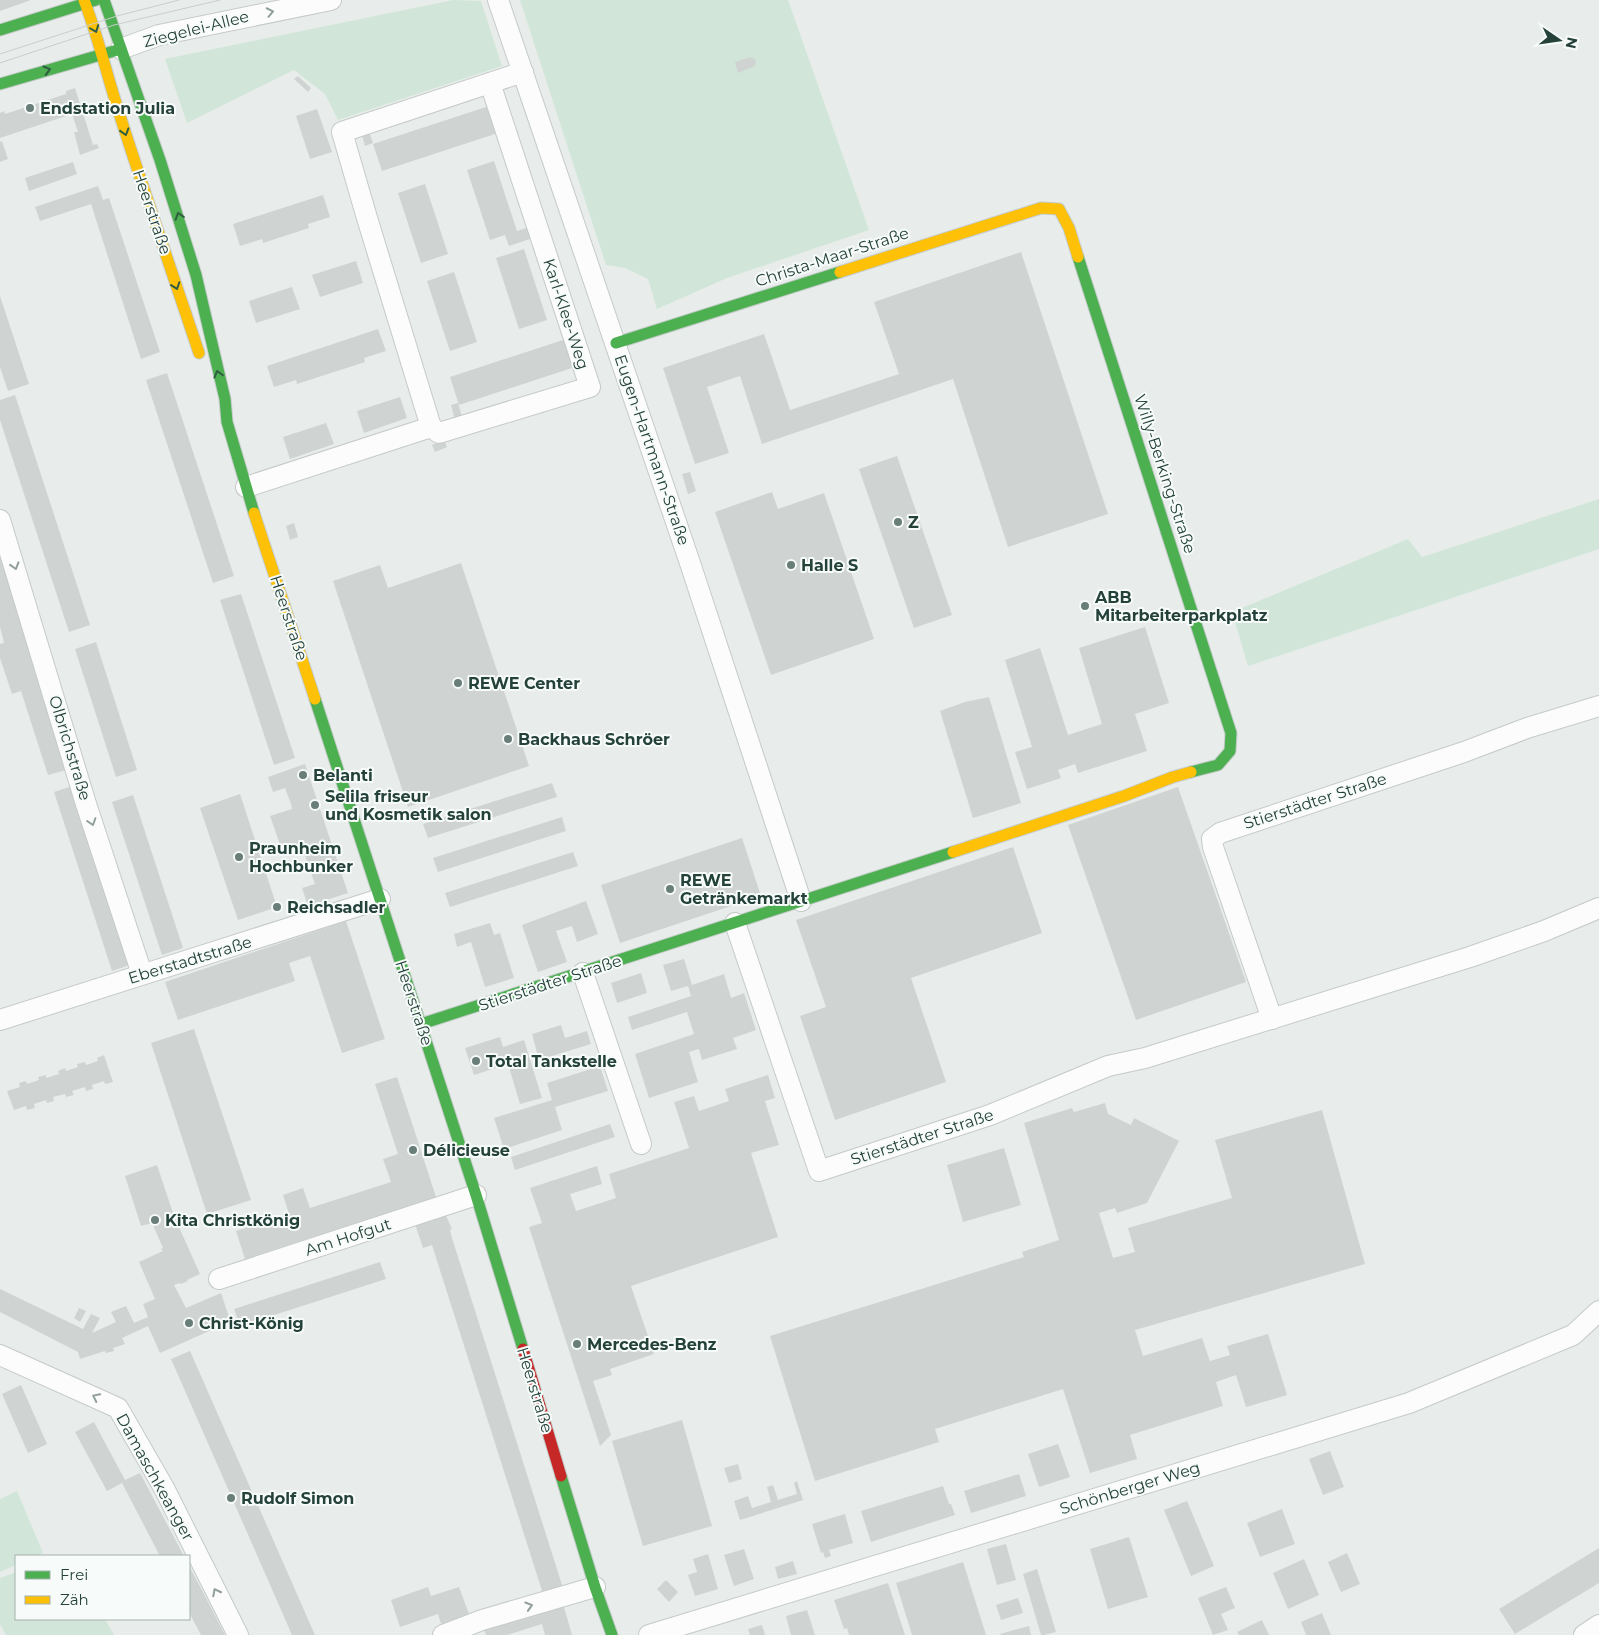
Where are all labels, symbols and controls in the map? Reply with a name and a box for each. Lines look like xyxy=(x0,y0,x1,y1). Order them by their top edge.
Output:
street label: Ziegelei-Allee xyxy=(141,7,251,51)
one-way arrow xyxy=(266,7,275,18)
north arrow xyxy=(1534,15,1584,65)
one-way arrow xyxy=(89,24,99,33)
text: N xyxy=(1562,35,1582,50)
one-way arrow xyxy=(42,66,50,76)
place label: Endstation Julia xyxy=(40,99,175,118)
marker: Endstation Julia xyxy=(24,102,36,114)
one-way arrow xyxy=(119,127,129,136)
street label: Heerstraße xyxy=(129,167,175,257)
one-way arrow xyxy=(175,213,185,221)
street label: Christa-Maar-Straße xyxy=(753,223,911,291)
street label: Karl-Klee-Weg xyxy=(539,256,593,372)
one-way arrow xyxy=(170,281,180,290)
street label: Eugen-Hartmann-Straße xyxy=(610,352,694,548)
one-way arrow xyxy=(213,369,224,378)
street label: Willy-Berking-Straße xyxy=(1130,392,1200,556)
place label: Z xyxy=(908,513,919,532)
marker: Z xyxy=(892,516,904,528)
place label: Halle S xyxy=(801,556,858,575)
marker: Halle S xyxy=(785,559,797,571)
one-way arrow xyxy=(9,562,19,570)
street label: Heerstraße xyxy=(266,573,312,663)
place label: ABB Mitarbeiterparkplatz xyxy=(1094,588,1268,625)
marker: ABB Mitarbeiterparkplatz xyxy=(1079,600,1091,612)
place label: REWE Center xyxy=(468,674,580,693)
marker: REWE Center xyxy=(452,677,464,689)
street label: Olbrichstraße xyxy=(45,693,95,803)
place label: Backhaus Schröer xyxy=(518,730,670,749)
marker: Backhaus Schröer xyxy=(502,733,514,745)
place label: Belanti xyxy=(313,766,373,785)
marker: Belanti xyxy=(297,769,309,781)
street label: Stierstädter Straße xyxy=(1241,769,1389,833)
place label: Selila friseur und Kosmetik salon xyxy=(325,787,492,824)
marker: Selila friseur und Kosmetik salon xyxy=(309,799,321,811)
one-way arrow xyxy=(87,818,97,826)
place label: Praunheim Hochbunker xyxy=(249,839,353,876)
marker: Praunheim Hochbunker xyxy=(233,851,245,863)
place label: REWE Getränkemarkt xyxy=(680,871,808,908)
marker: REWE Getränkemarkt xyxy=(664,883,676,895)
place label: Reichsadler xyxy=(287,898,386,917)
marker: Reichsadler xyxy=(271,901,283,913)
street label: Eberstadtstraße xyxy=(126,932,254,988)
street label: Stierstädter Straße xyxy=(476,951,624,1015)
street label: Heerstraße xyxy=(391,958,437,1048)
place label: Total Tankstelle xyxy=(486,1052,617,1071)
marker: Total Tankstelle xyxy=(470,1055,482,1067)
street label: Stierstädter Straße xyxy=(848,1105,996,1169)
place label: Délicieuse xyxy=(423,1141,510,1160)
marker: Délicieuse xyxy=(407,1144,419,1156)
place label: Kita Christkönig xyxy=(165,1211,300,1230)
marker: Kita Christkönig xyxy=(149,1214,161,1226)
street label: Am Hofgut xyxy=(303,1214,394,1260)
place label: Christ-König xyxy=(199,1314,304,1333)
marker: Christ-König xyxy=(183,1317,195,1329)
place label: Mercedes-Benz xyxy=(587,1335,717,1354)
marker: Mercedes-Benz xyxy=(571,1338,583,1350)
street label: Heerstraße xyxy=(513,1345,557,1435)
one-way arrow xyxy=(92,1393,101,1404)
street label: Damaschkeanger xyxy=(112,1410,198,1544)
street label: Schönberger Weg xyxy=(1057,1458,1203,1518)
place label: Rudolf Simon xyxy=(241,1489,354,1508)
marker: Rudolf Simon xyxy=(225,1492,237,1504)
legend xyxy=(15,1555,190,1620)
text: Frei xyxy=(60,1565,88,1584)
one-way arrow xyxy=(212,1588,222,1597)
text: Zäh xyxy=(60,1590,89,1609)
one-way arrow xyxy=(525,1602,533,1612)

